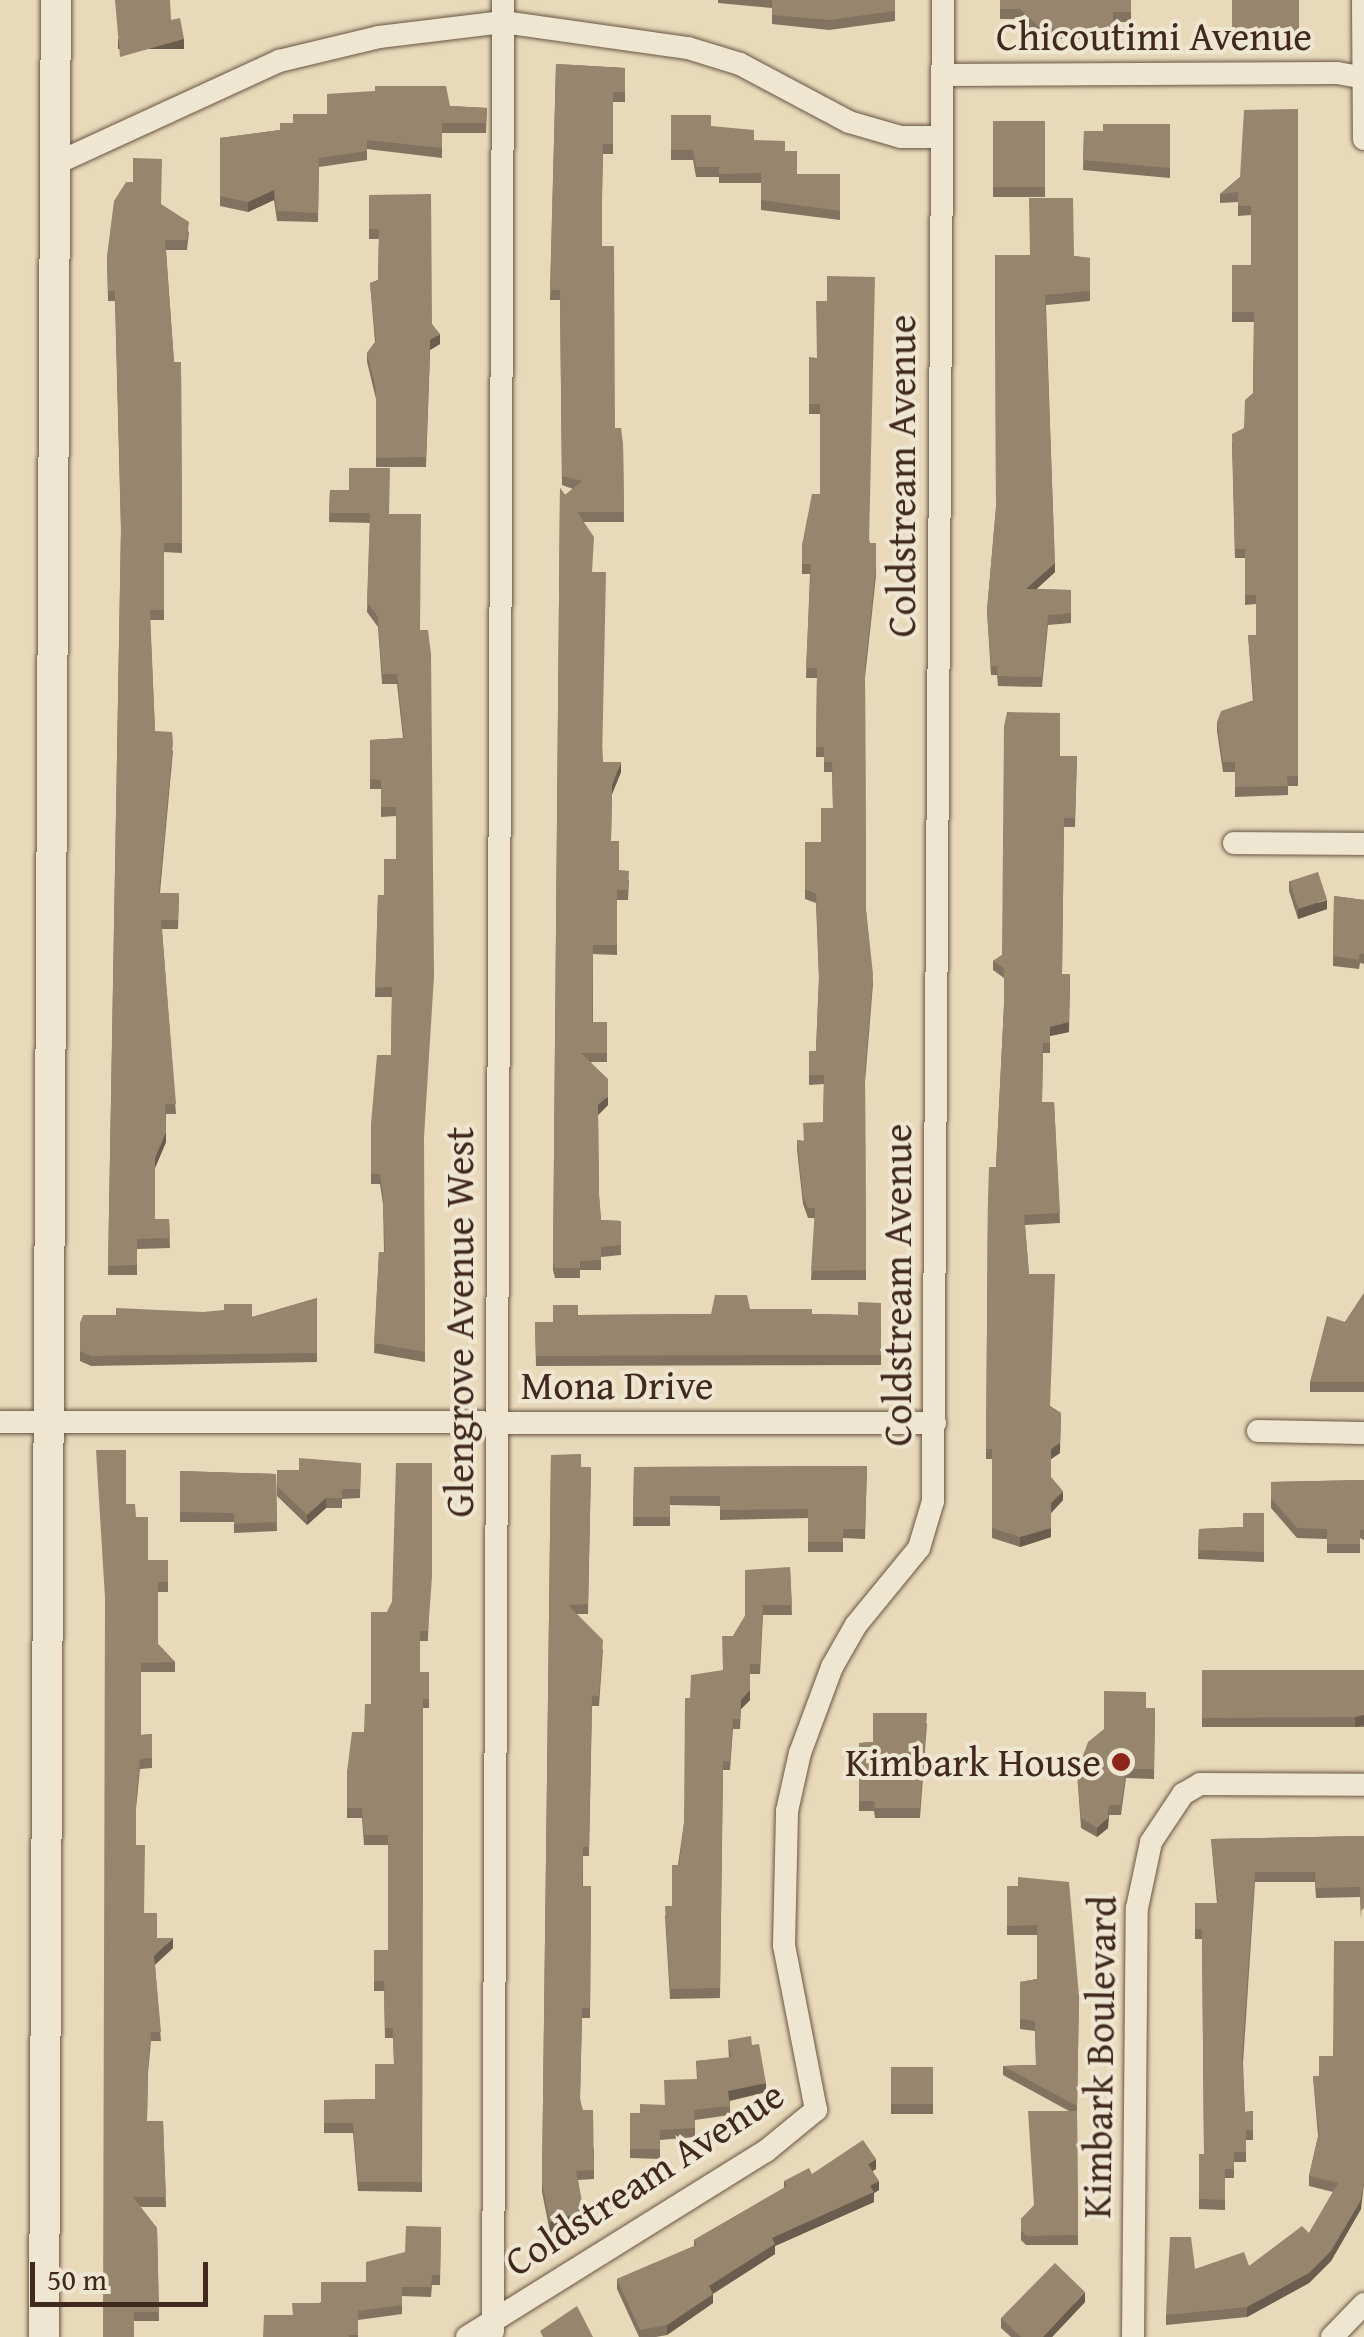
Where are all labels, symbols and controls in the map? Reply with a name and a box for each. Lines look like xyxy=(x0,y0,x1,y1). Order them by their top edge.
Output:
street label: Chicoutimi Avenue xyxy=(996,12,1312,60)
street label: Coldstream Avenue xyxy=(877,315,925,637)
street label: Coldstream Avenue xyxy=(873,1124,921,1446)
street label: Glengrove Avenue West xyxy=(435,1127,483,1517)
street label: Mona Drive xyxy=(520,1361,714,1409)
place label: Kimbark House xyxy=(845,1738,1101,1786)
marker: Kimbark House xyxy=(1110,1751,1132,1773)
street label: Kimbark Boulevard xyxy=(1072,1895,1126,2219)
street label: Coldstream Avenue xyxy=(496,2070,792,2286)
scale bar xyxy=(35,2242,212,2304)
text: 50 m xyxy=(47,2257,107,2301)

